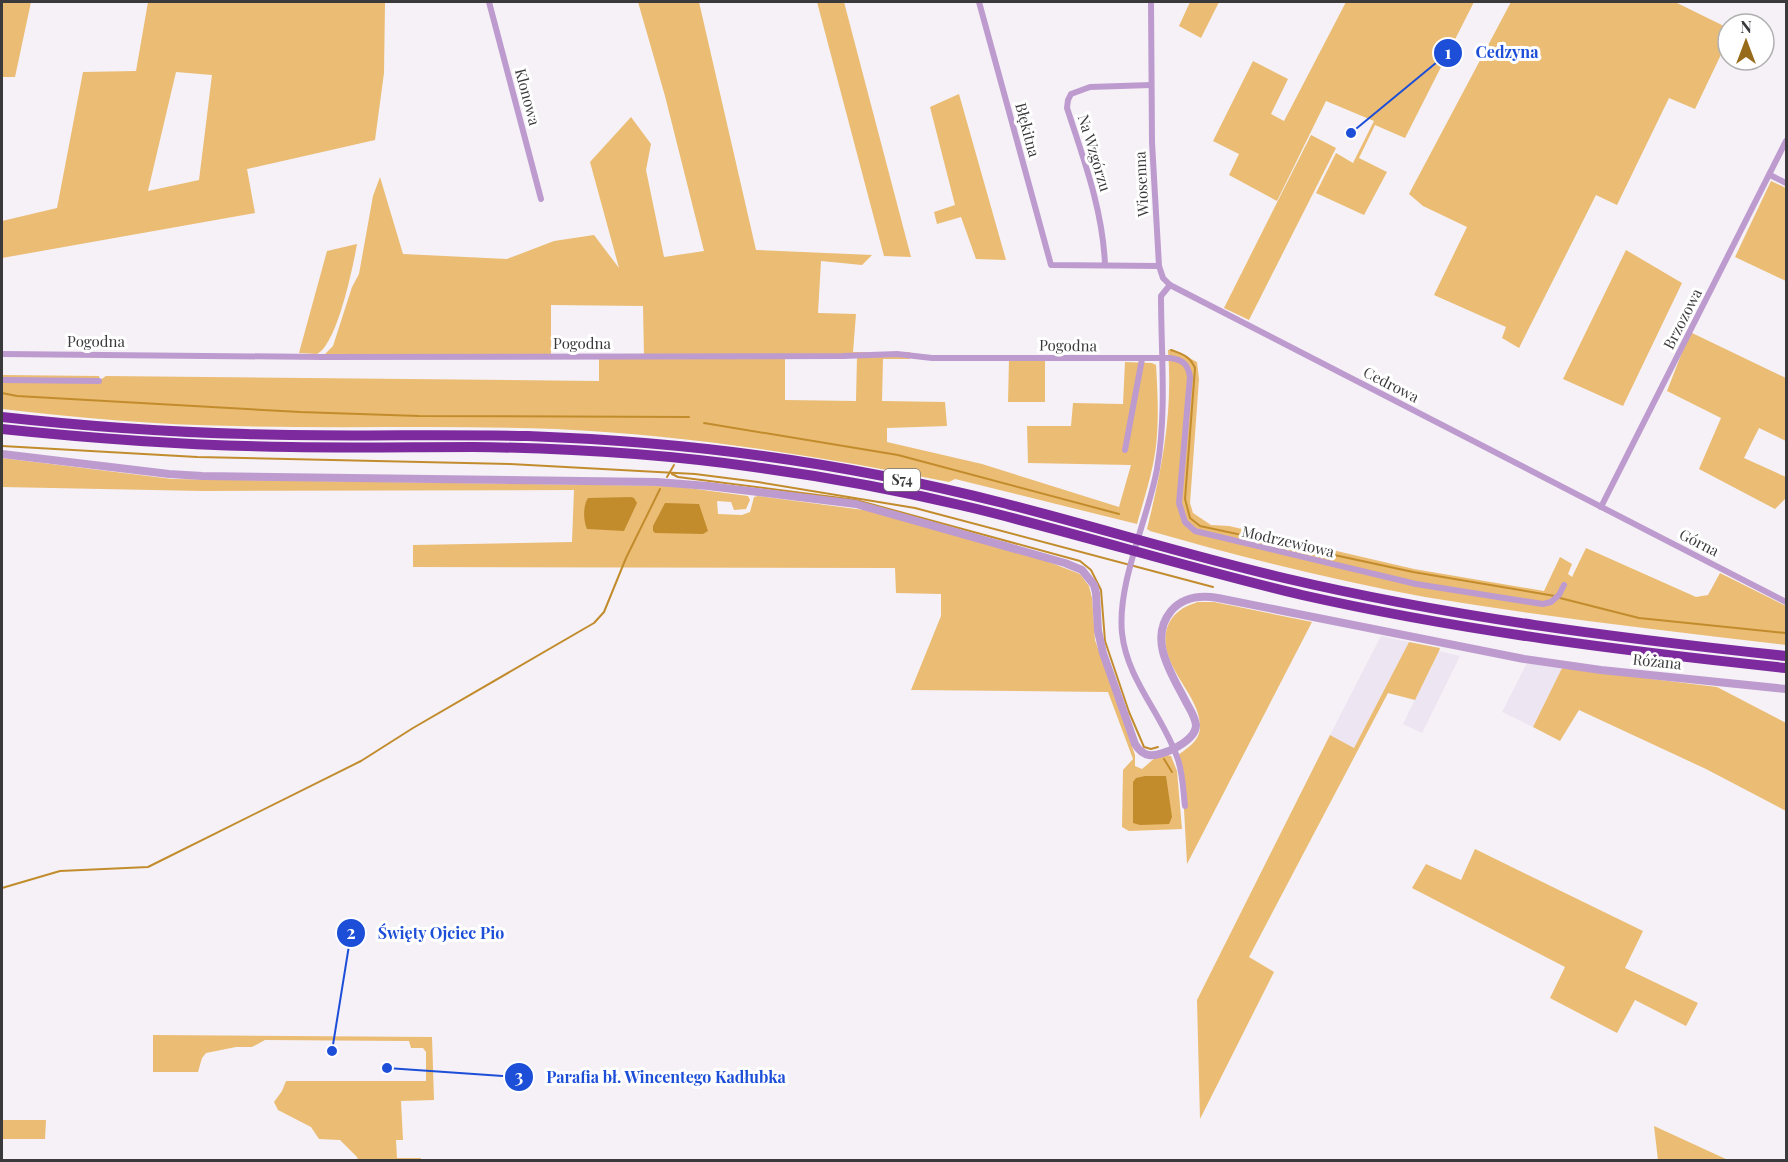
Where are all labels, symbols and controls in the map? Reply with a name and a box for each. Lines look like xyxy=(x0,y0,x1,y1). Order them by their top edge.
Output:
north arrow xyxy=(1716,12,1776,72)
text: N xyxy=(1740,16,1752,37)
callout: Cedzyna xyxy=(1433,36,1550,70)
text: 1 xyxy=(1445,40,1452,64)
text: Cedzyna xyxy=(1476,41,1539,62)
street label: Klonowa xyxy=(511,66,545,128)
street label: Błękitna xyxy=(1011,100,1045,160)
street label: Na Wzgórzu xyxy=(1074,112,1116,194)
street label: Wiosenna xyxy=(1129,150,1153,218)
street label: Brzozowa xyxy=(1658,284,1706,352)
street label: Pogodna xyxy=(67,331,126,351)
street label: Pogodna xyxy=(553,333,612,353)
street label: Pogodna xyxy=(1039,334,1098,356)
street label: Cedrowa xyxy=(1360,362,1423,407)
road number: S74 xyxy=(884,469,920,491)
street label: Modrzewiowa xyxy=(1240,521,1337,561)
street label: Górna xyxy=(1676,524,1723,561)
street label: Różana xyxy=(1632,649,1683,674)
callout: Święty Ojciec Pio xyxy=(336,916,517,950)
text: 2 xyxy=(346,920,356,944)
text: Święty Ojciec Pio xyxy=(378,922,504,943)
callout: Parafia bł. Wincentego Kadłubka xyxy=(504,1060,799,1094)
text: 3 xyxy=(515,1064,524,1088)
text: Parafia bł. Wincentego Kadłubka xyxy=(546,1066,787,1087)

